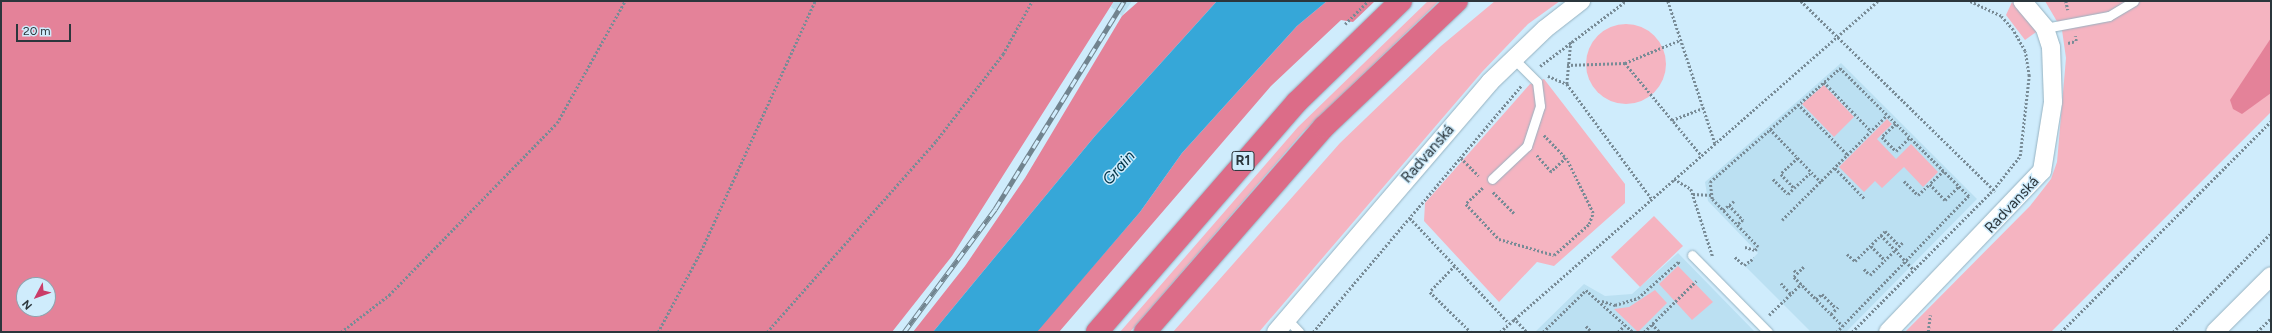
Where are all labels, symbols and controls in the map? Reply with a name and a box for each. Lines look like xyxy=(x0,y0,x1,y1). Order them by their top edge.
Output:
scale bar xyxy=(18,16,73,42)
text: 20 m xyxy=(23,24,51,38)
street label: Radvanská xyxy=(1398,121,1458,187)
water label: Grain xyxy=(1099,147,1139,189)
road number: R1 xyxy=(1231,149,1255,173)
street label: Radvanská xyxy=(1981,173,2043,237)
north arrow xyxy=(16,277,56,317)
text: N xyxy=(20,297,35,312)

